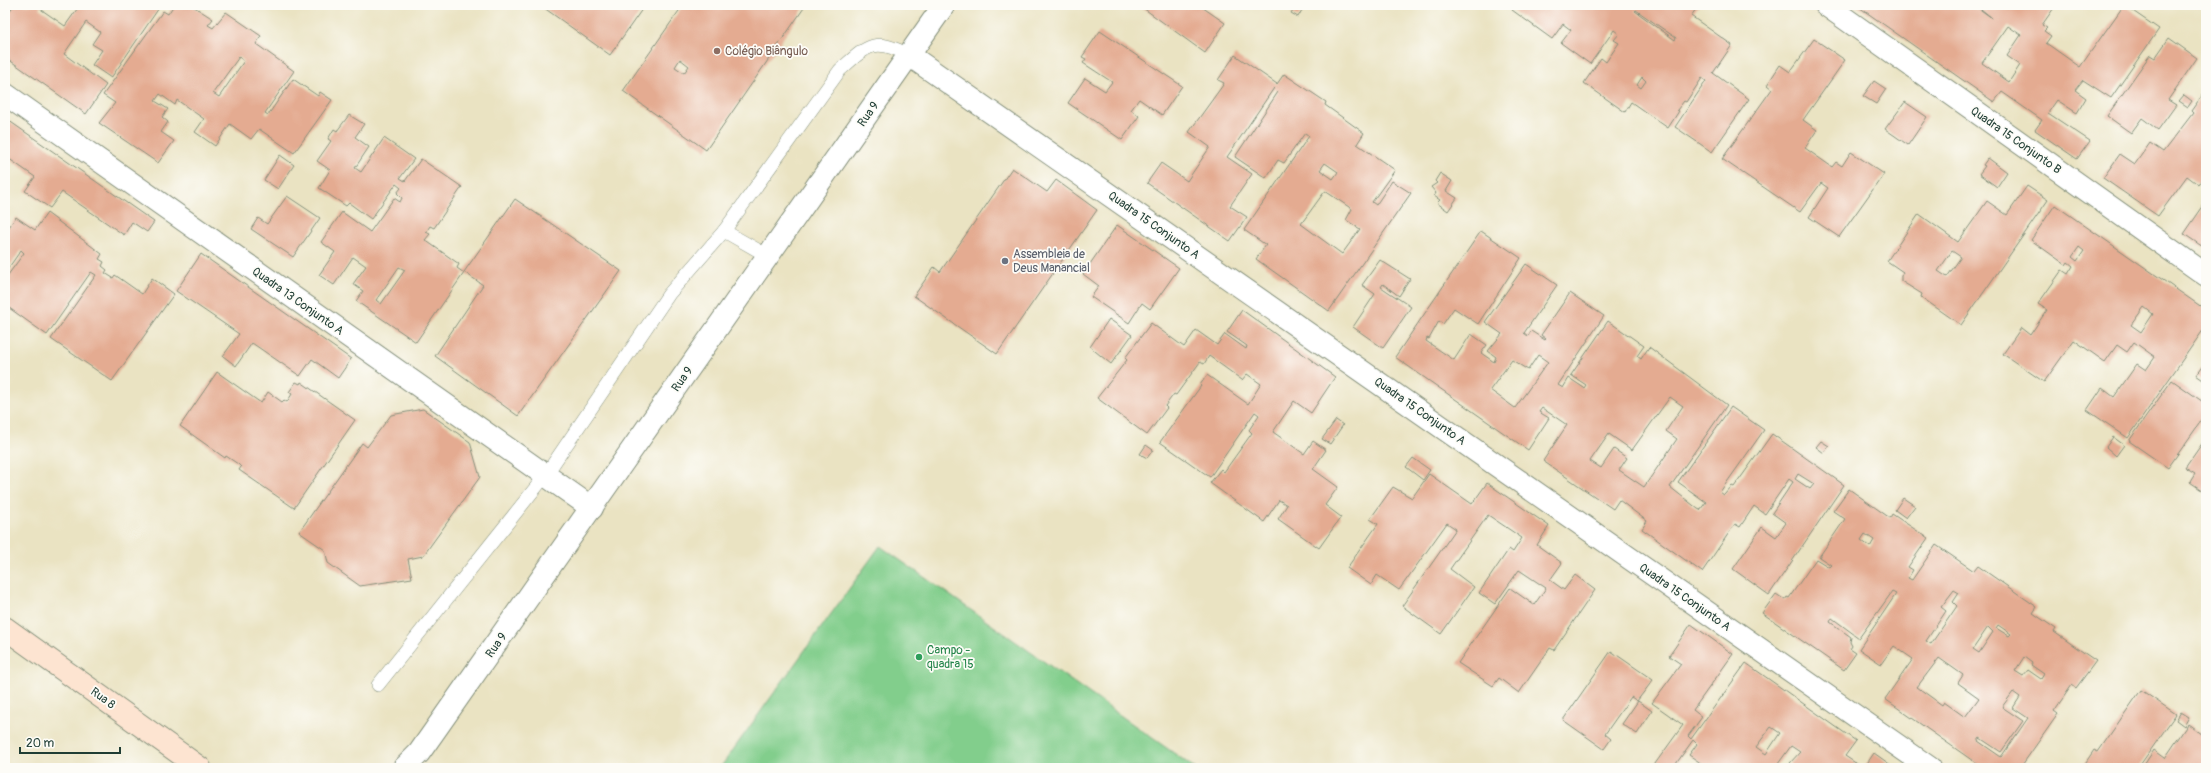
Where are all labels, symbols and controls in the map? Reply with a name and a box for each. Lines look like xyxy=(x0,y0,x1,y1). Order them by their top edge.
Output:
place label: Colégio Biângulo xyxy=(725,44,809,59)
marker: Colégio Biângulo xyxy=(712,46,722,56)
street label: Rua 9 xyxy=(854,99,882,130)
street label: Quadra 15 Conjunto B xyxy=(1967,103,2064,178)
street label: Quadra 15 Conjunto A xyxy=(1105,188,1203,263)
place label: Assembleia de Deus Manancial xyxy=(1013,247,1090,276)
marker: Assembleia de Deus Manancial xyxy=(1000,256,1010,266)
street label: Quadra 13 Conjunto A xyxy=(249,264,347,339)
street label: Rua 9 xyxy=(668,364,696,395)
street label: Quadra 15 Conjunto A xyxy=(1371,374,1469,449)
street label: Quadra 15 Conjunto A xyxy=(1636,560,1734,635)
street label: Rua 9 xyxy=(482,630,510,661)
place label: Campo - quadra 15 xyxy=(927,643,974,672)
marker: Campo - quadra 15 xyxy=(914,652,924,662)
street label: Rua 8 xyxy=(87,684,118,712)
scale bar xyxy=(20,729,120,755)
text: 20 m xyxy=(26,736,55,751)

